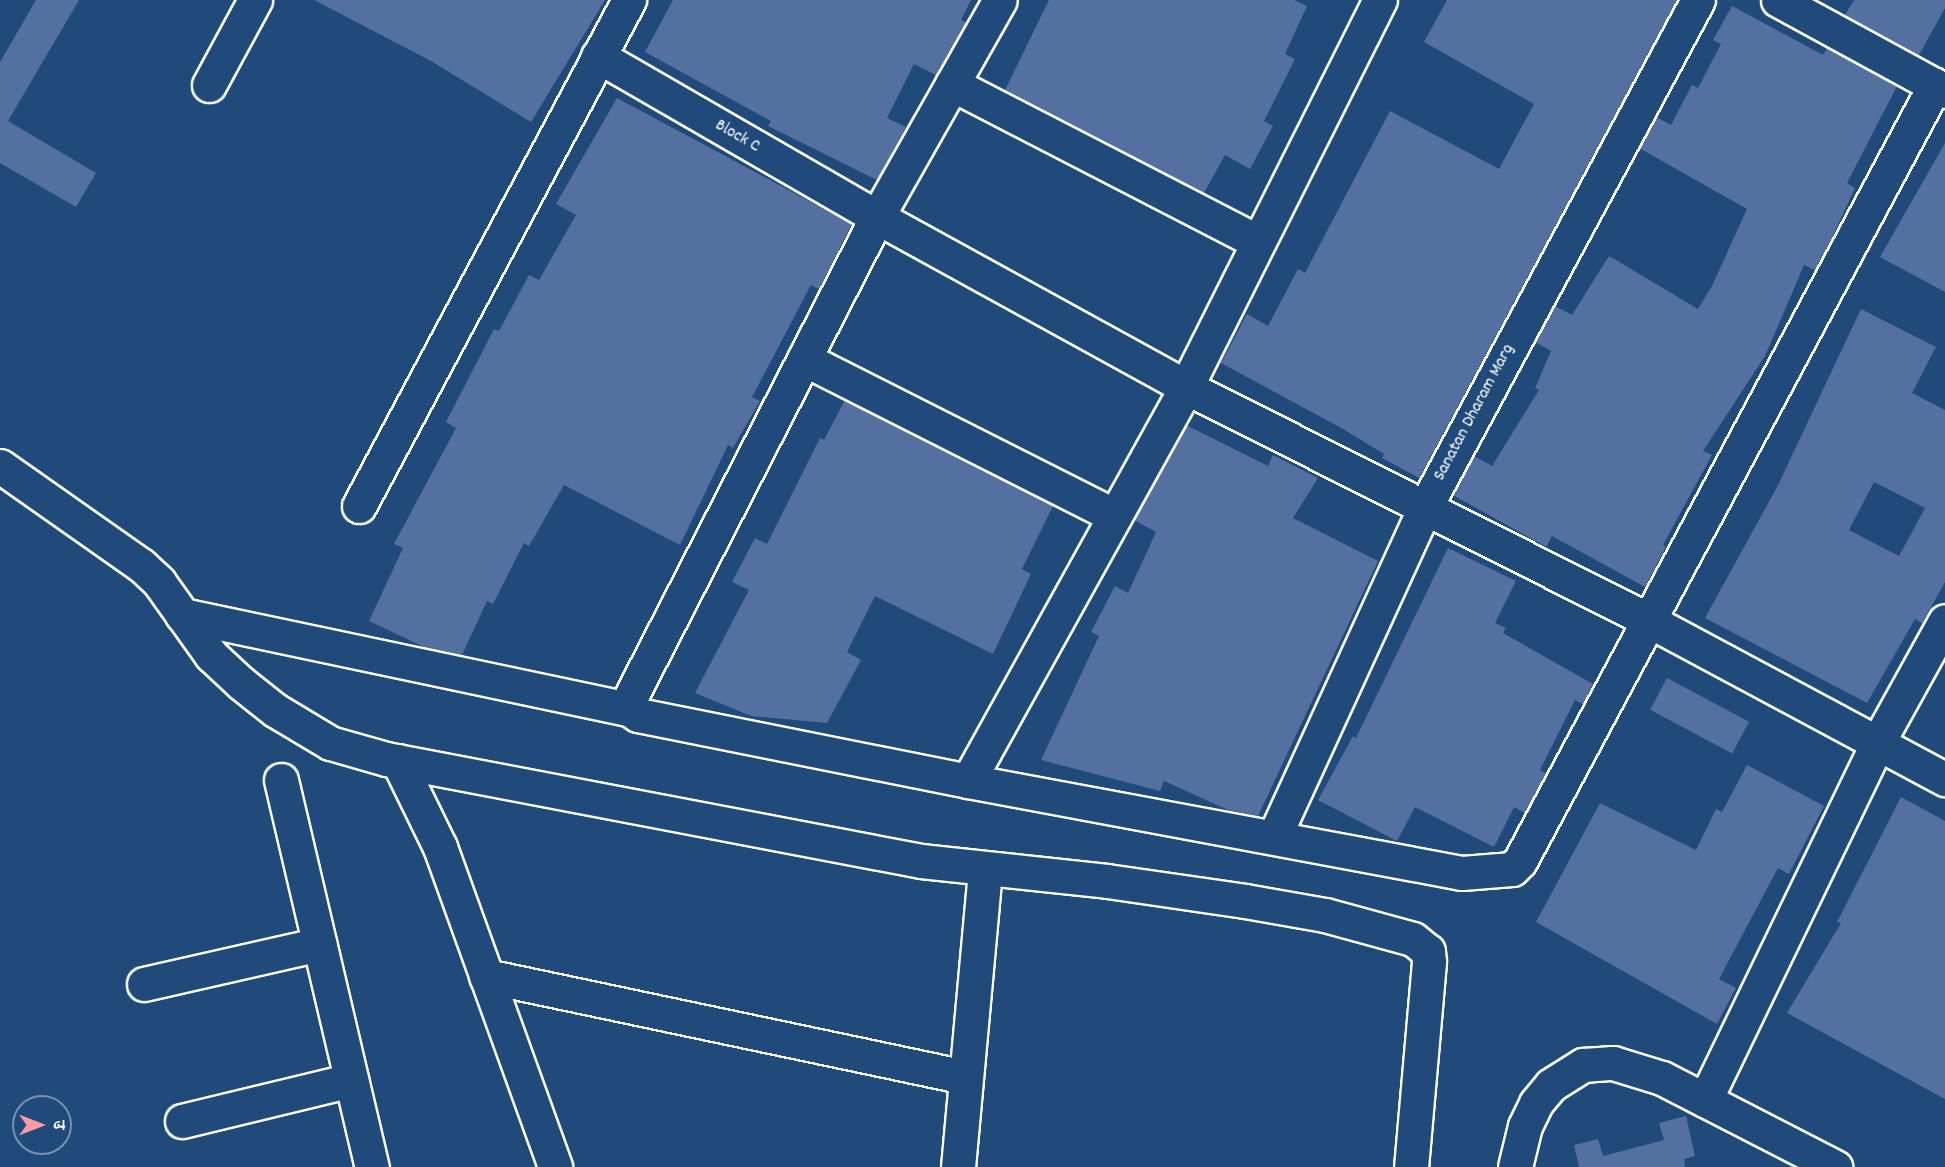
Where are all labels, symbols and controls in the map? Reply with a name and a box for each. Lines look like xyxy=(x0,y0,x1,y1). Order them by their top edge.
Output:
street label: Block C xyxy=(711,116,763,158)
street label: Sanatan Dharam Marg xyxy=(1430,341,1520,485)
north arrow xyxy=(12,1095,72,1155)
text: उ xyxy=(47,1120,70,1130)

